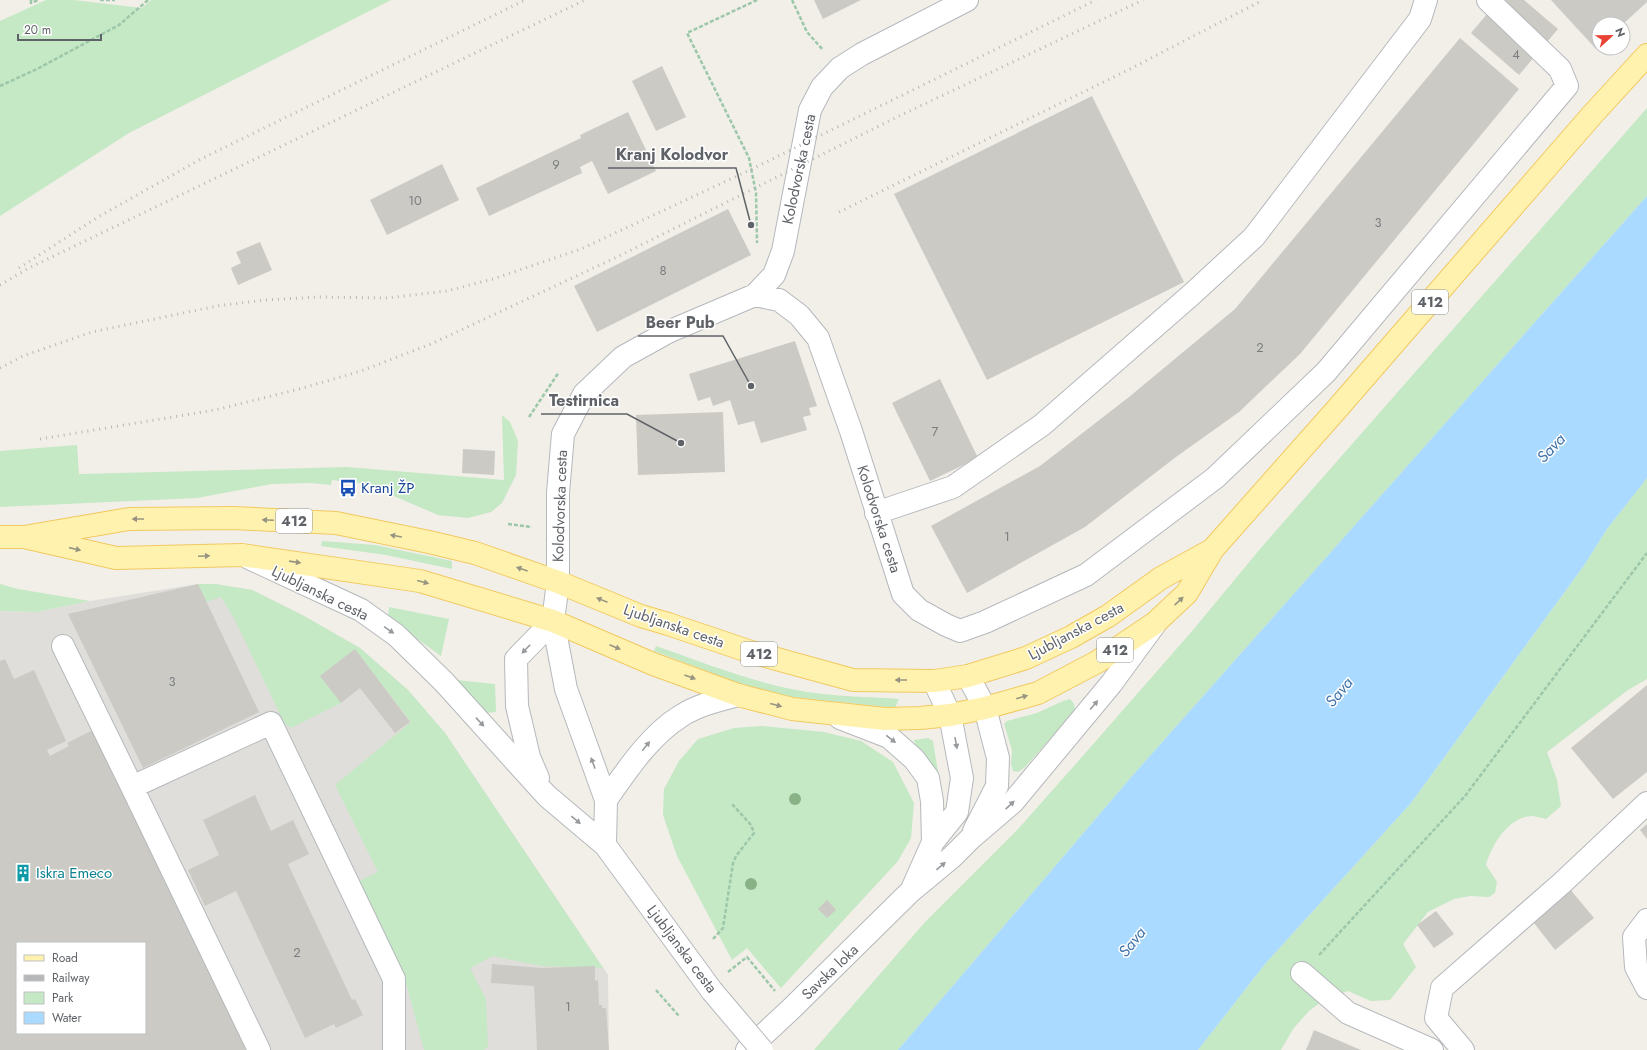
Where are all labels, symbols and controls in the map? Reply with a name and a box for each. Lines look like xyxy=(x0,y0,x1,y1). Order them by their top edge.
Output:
scale bar xyxy=(18,16,101,42)
north arrow xyxy=(1591,16,1631,56)
text: 20 m xyxy=(24,21,51,39)
text: N xyxy=(1611,25,1629,39)
house number: 4 xyxy=(1512,45,1520,64)
street label: Kolodvorska cesta xyxy=(777,112,821,226)
callout: Kranj Kolodvor xyxy=(608,140,736,168)
text: Kranj Kolodvor xyxy=(616,143,729,166)
house number: 9 xyxy=(552,155,560,174)
house number: 10 xyxy=(408,191,422,210)
house number: 3 xyxy=(1374,213,1382,232)
house number: 8 xyxy=(659,261,667,280)
road number: 412 xyxy=(1412,290,1448,314)
callout: Beer Pub xyxy=(638,308,723,336)
text: Beer Pub xyxy=(645,311,715,334)
house number: 2 xyxy=(1256,338,1264,357)
callout: Testirnica xyxy=(541,386,627,414)
text: Testirnica xyxy=(549,389,619,412)
house number: 7 xyxy=(932,422,939,441)
water label: Sava xyxy=(1531,428,1571,468)
street label: Kolodvorska cesta xyxy=(547,450,573,562)
street label: Kolodvorska cesta xyxy=(851,462,907,576)
place label: Kranj ŽP xyxy=(361,477,414,499)
bus stop icon: Kranj ŽP xyxy=(338,478,358,498)
road number: 412 xyxy=(276,509,312,533)
one-way arrow xyxy=(131,516,144,522)
one-way arrow xyxy=(261,517,274,523)
house number: 1 xyxy=(1004,527,1010,546)
one-way arrow xyxy=(390,532,402,538)
one-way arrow xyxy=(69,546,81,552)
one-way arrow xyxy=(198,553,211,559)
one-way arrow xyxy=(289,559,301,565)
street label: Ljubljanska cesta xyxy=(268,560,372,626)
one-way arrow xyxy=(515,566,527,572)
one-way arrow xyxy=(417,579,429,585)
one-way arrow xyxy=(1174,596,1185,605)
one-way arrow xyxy=(596,597,607,603)
street label: Ljubljanska cesta xyxy=(1024,597,1128,665)
street label: Ljubljanska cesta xyxy=(621,598,727,654)
one-way arrow xyxy=(384,626,394,634)
road number: 412 xyxy=(1097,638,1133,662)
road number: 412 xyxy=(741,642,777,666)
one-way arrow xyxy=(521,644,531,654)
one-way arrow xyxy=(609,644,620,650)
house number: 3 xyxy=(168,672,176,691)
water label: Sava xyxy=(1320,672,1358,712)
one-way arrow xyxy=(684,675,696,681)
one-way arrow xyxy=(895,677,907,684)
one-way arrow xyxy=(1016,694,1028,700)
one-way arrow xyxy=(1089,700,1098,711)
one-way arrow xyxy=(770,702,782,708)
one-way arrow xyxy=(476,717,485,727)
one-way arrow xyxy=(885,735,896,743)
one-way arrow xyxy=(953,737,959,750)
one-way arrow xyxy=(642,741,651,752)
one-way arrow xyxy=(590,757,596,769)
one-way arrow xyxy=(1005,800,1015,809)
one-way arrow xyxy=(571,816,581,825)
place label: Iskra Emeco xyxy=(36,862,112,884)
one-way arrow xyxy=(935,862,946,871)
building icon: Iskra Emeco xyxy=(13,863,33,883)
street label: Ljubljanska cesta xyxy=(642,900,722,998)
water label: Sava xyxy=(1113,922,1151,962)
street label: Savska loka xyxy=(797,939,863,1005)
legend xyxy=(16,942,146,1034)
house number: 2 xyxy=(293,943,301,962)
text: Road xyxy=(52,949,78,967)
text: Railway xyxy=(52,969,90,987)
text: Park xyxy=(52,989,74,1007)
house number: 1 xyxy=(565,997,571,1016)
text: Water xyxy=(52,1009,83,1027)

